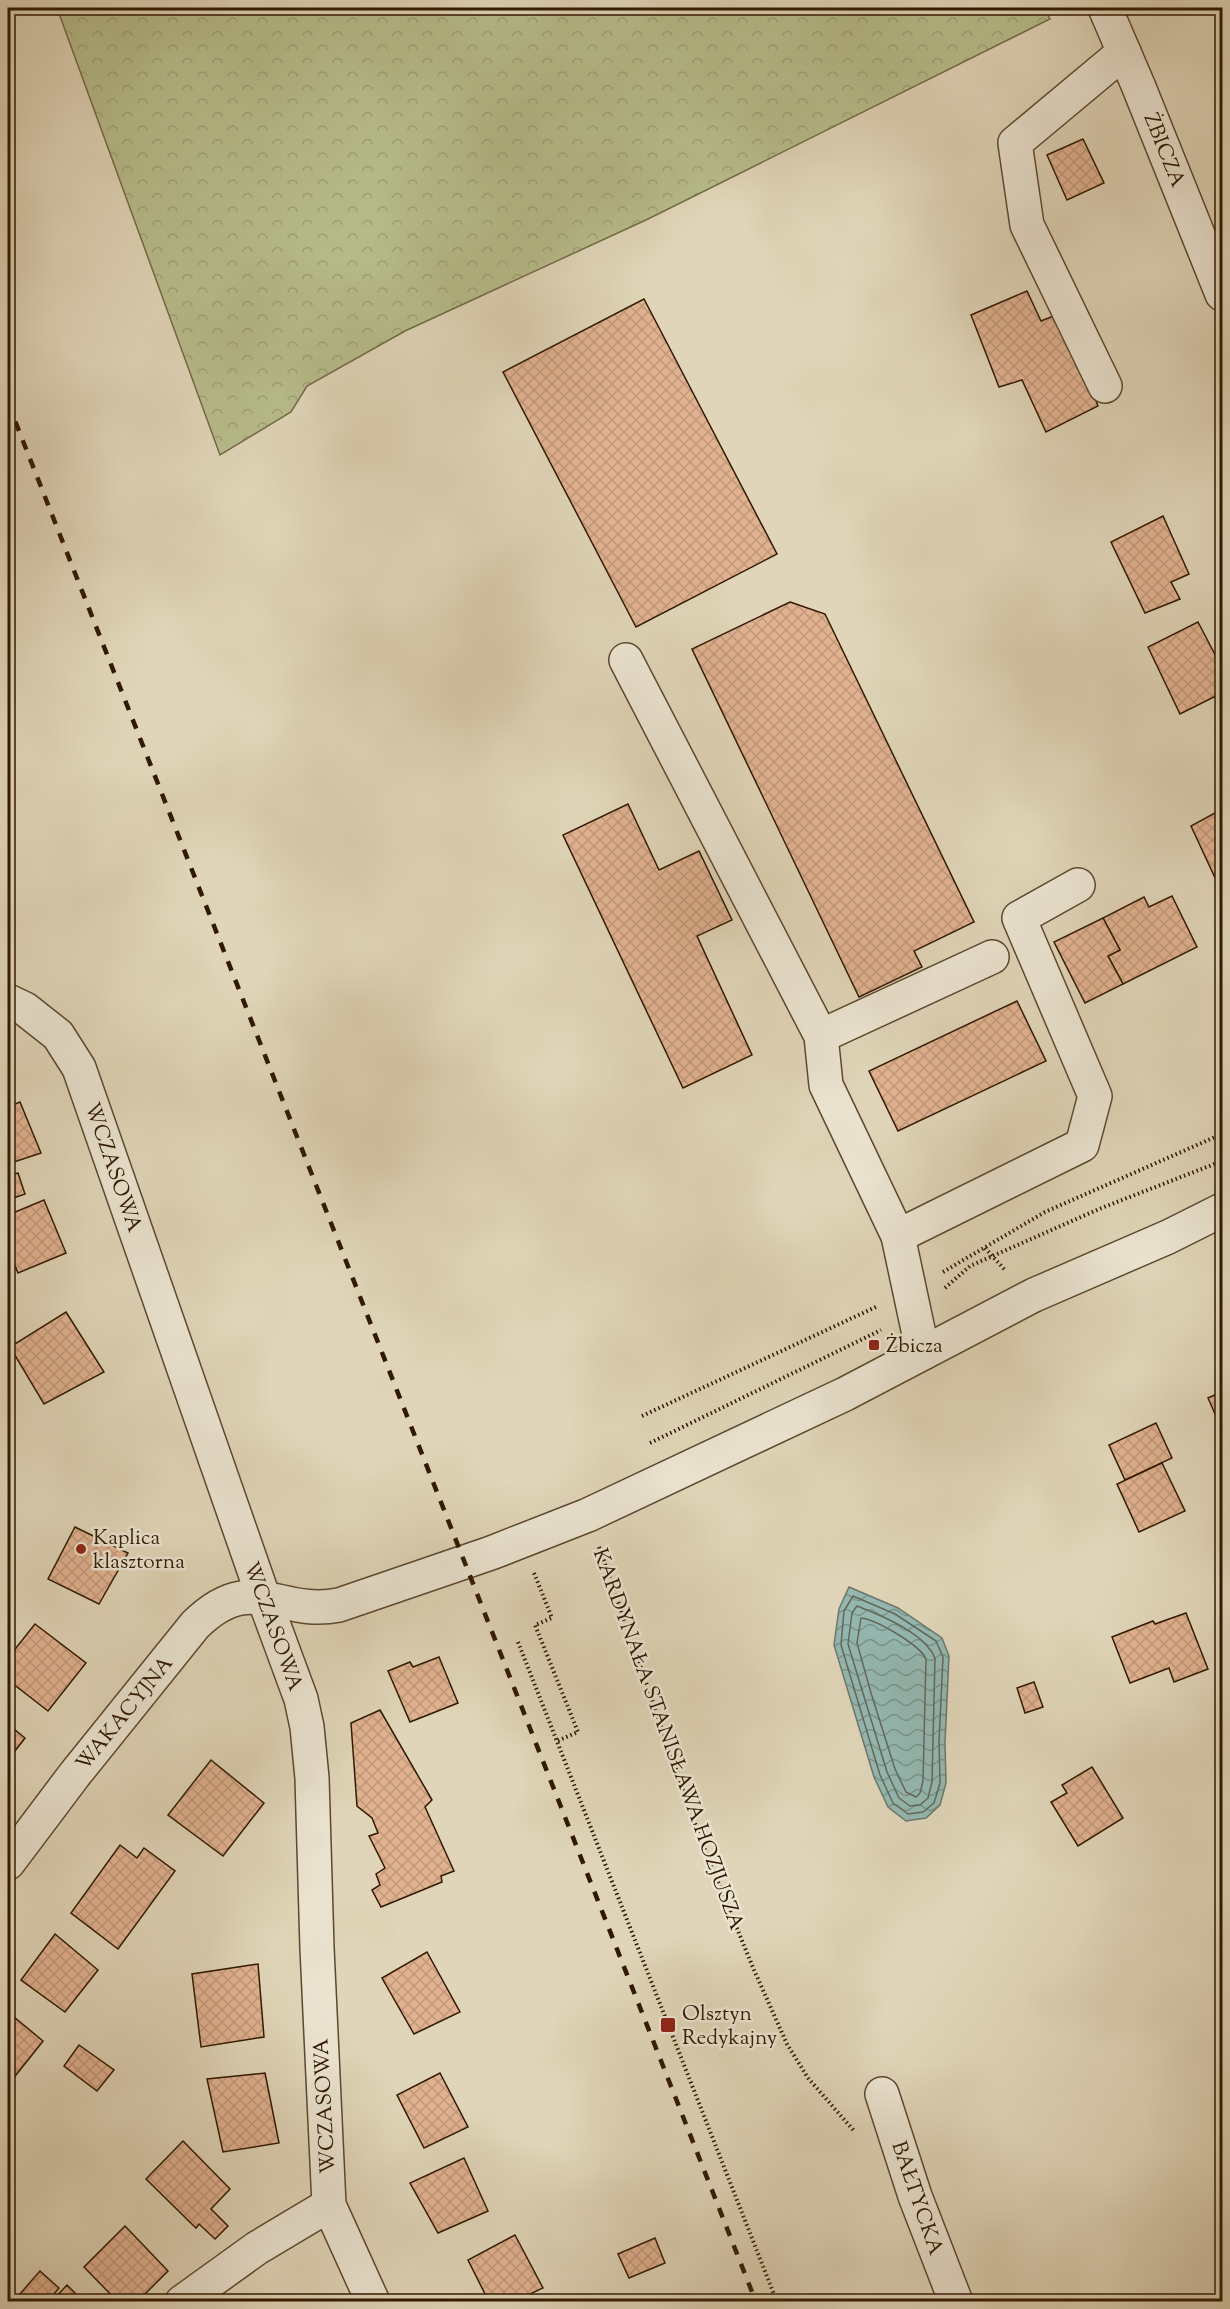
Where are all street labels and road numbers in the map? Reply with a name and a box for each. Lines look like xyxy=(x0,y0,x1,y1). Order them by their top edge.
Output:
street label: ŻBICZA xyxy=(1135,109,1192,192)
street label: WCZASOWA xyxy=(76,1099,148,1237)
street label: KARDYNAŁA STANISŁAWA HOZJUSZA xyxy=(584,1545,750,1935)
street label: WCZASOWA xyxy=(235,1558,309,1696)
street label: WAKACYJNA xyxy=(70,1650,181,1778)
street label: WCZASOWA xyxy=(307,2037,345,2174)
street label: BAŁTYCKA xyxy=(883,2138,950,2260)

